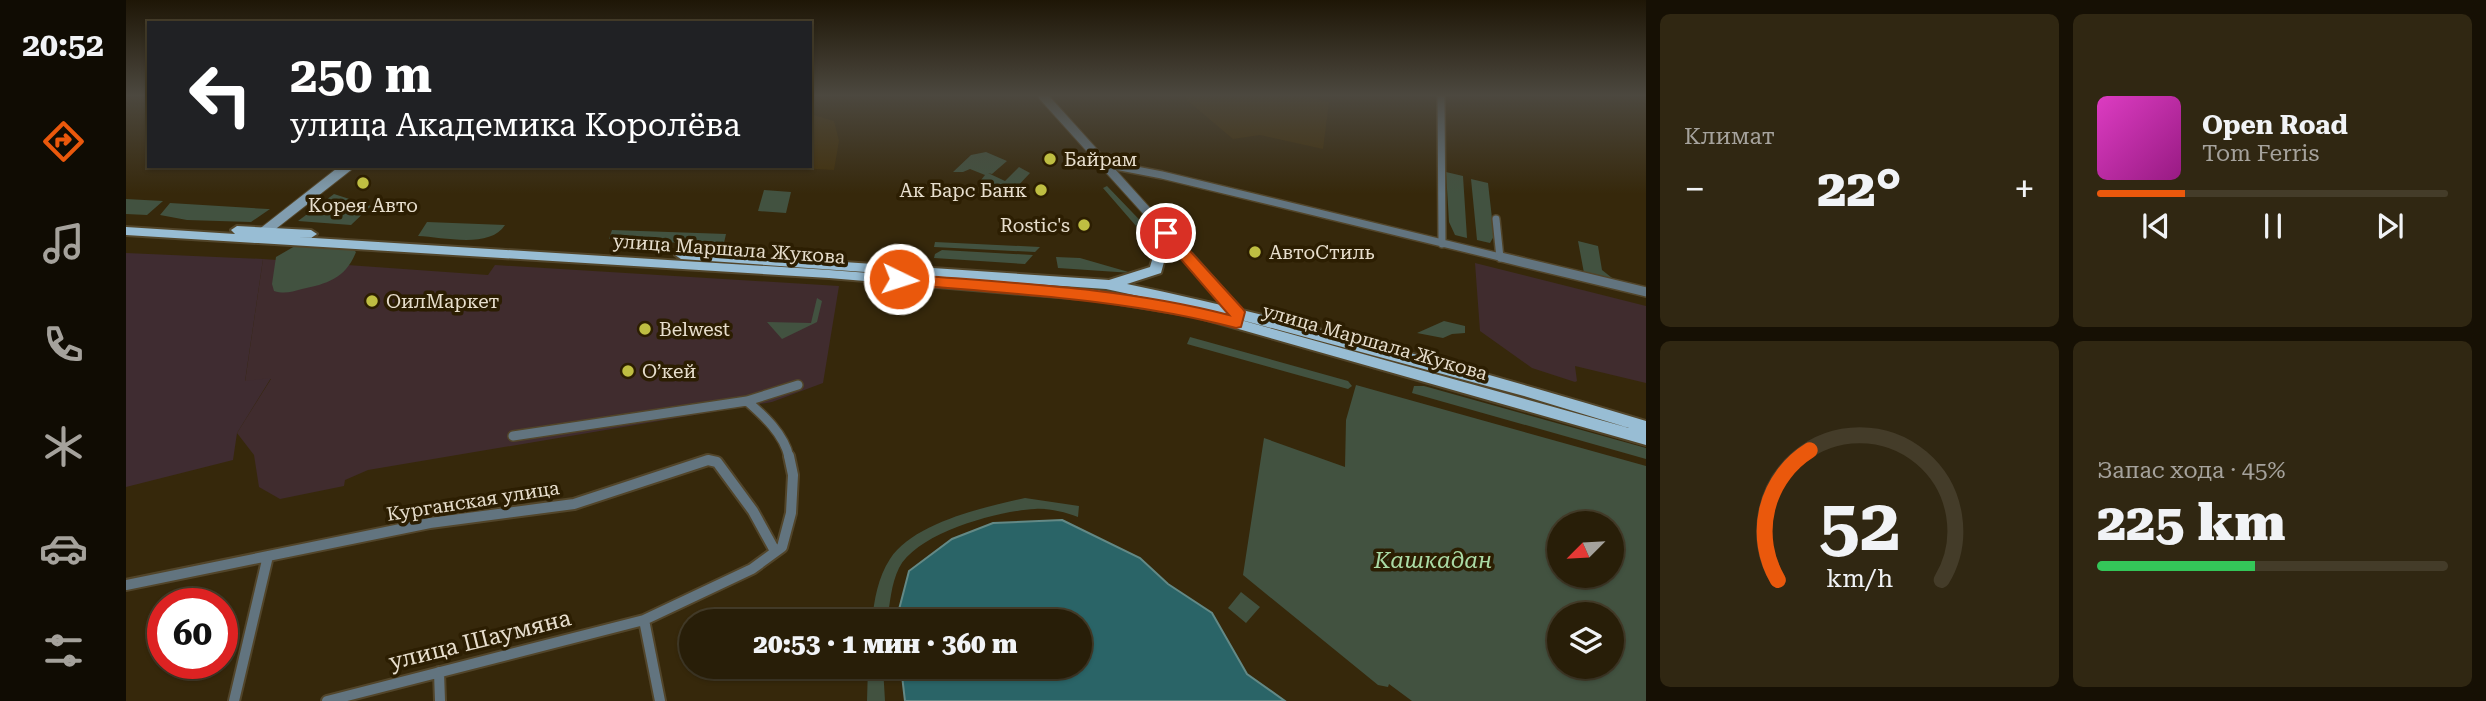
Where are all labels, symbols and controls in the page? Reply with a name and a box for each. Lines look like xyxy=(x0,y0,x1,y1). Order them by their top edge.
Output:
text: 20:52 xyxy=(22,26,104,64)
text: 250 m xyxy=(290,47,432,104)
icon: left xyxy=(175,49,266,140)
text: улица Академика Королёва xyxy=(290,106,741,144)
text: Open Road xyxy=(2202,110,2348,140)
icon: directions xyxy=(39,117,88,166)
text: Климат xyxy=(1684,123,1775,150)
text: Tom Ferris xyxy=(2202,140,2319,167)
place label: Байрам xyxy=(1064,148,1137,171)
marker: Байрам xyxy=(1042,151,1058,167)
text: 22° xyxy=(1817,158,1902,219)
text: − xyxy=(1684,167,1705,211)
text: + xyxy=(2014,167,2035,211)
marker: Корея Авто xyxy=(355,175,371,191)
place label: Ак Барс Банк xyxy=(900,179,1027,202)
marker: Ак Барс Банк xyxy=(1033,182,1049,198)
place label: Корея Авто xyxy=(308,194,418,217)
pin xyxy=(1136,203,1196,263)
icon: previous xyxy=(2137,207,2175,245)
icon: pause xyxy=(2254,207,2292,245)
icon: next xyxy=(2371,207,2409,245)
place label: Rostic's xyxy=(1000,214,1070,237)
icon: arrive xyxy=(1147,214,1185,252)
marker: Rostic's xyxy=(1076,217,1092,233)
icon: music xyxy=(39,219,88,268)
street label: улица Маршала Жукова xyxy=(612,229,847,269)
place label: АвтоСтиль xyxy=(1269,241,1375,264)
position arrow xyxy=(862,242,936,316)
marker: АвтоСтиль xyxy=(1247,244,1263,260)
place label: ОилМаркет xyxy=(386,290,500,313)
marker: ОилМаркет xyxy=(364,293,380,309)
street label: улица Маршала Жукова xyxy=(1260,299,1491,385)
place label: Belwest xyxy=(659,318,730,341)
icon: phone xyxy=(39,320,88,369)
marker: Belwest xyxy=(637,321,653,337)
place label: О’кей xyxy=(642,360,696,383)
marker: О’кей xyxy=(620,363,636,379)
icon: climate xyxy=(39,422,88,471)
text: Запас хода · 45% xyxy=(2097,457,2286,484)
street label: Курганская улица xyxy=(385,476,562,526)
text: 52 xyxy=(1819,483,1900,568)
text: 225 km xyxy=(2097,492,2285,553)
north arrow xyxy=(1547,511,1624,588)
map controls xyxy=(1547,511,1624,679)
icon: car xyxy=(39,524,88,573)
park label: Кашкадан xyxy=(1373,547,1492,574)
text: km/h xyxy=(1826,564,1893,593)
speed limit sign: 60 xyxy=(147,588,238,679)
button: layers xyxy=(1547,602,1624,679)
street label: улица Шаумяна xyxy=(386,604,574,676)
icon: filters xyxy=(39,626,88,675)
text: 20:53 · 1 мин · 360 m xyxy=(753,629,1018,659)

